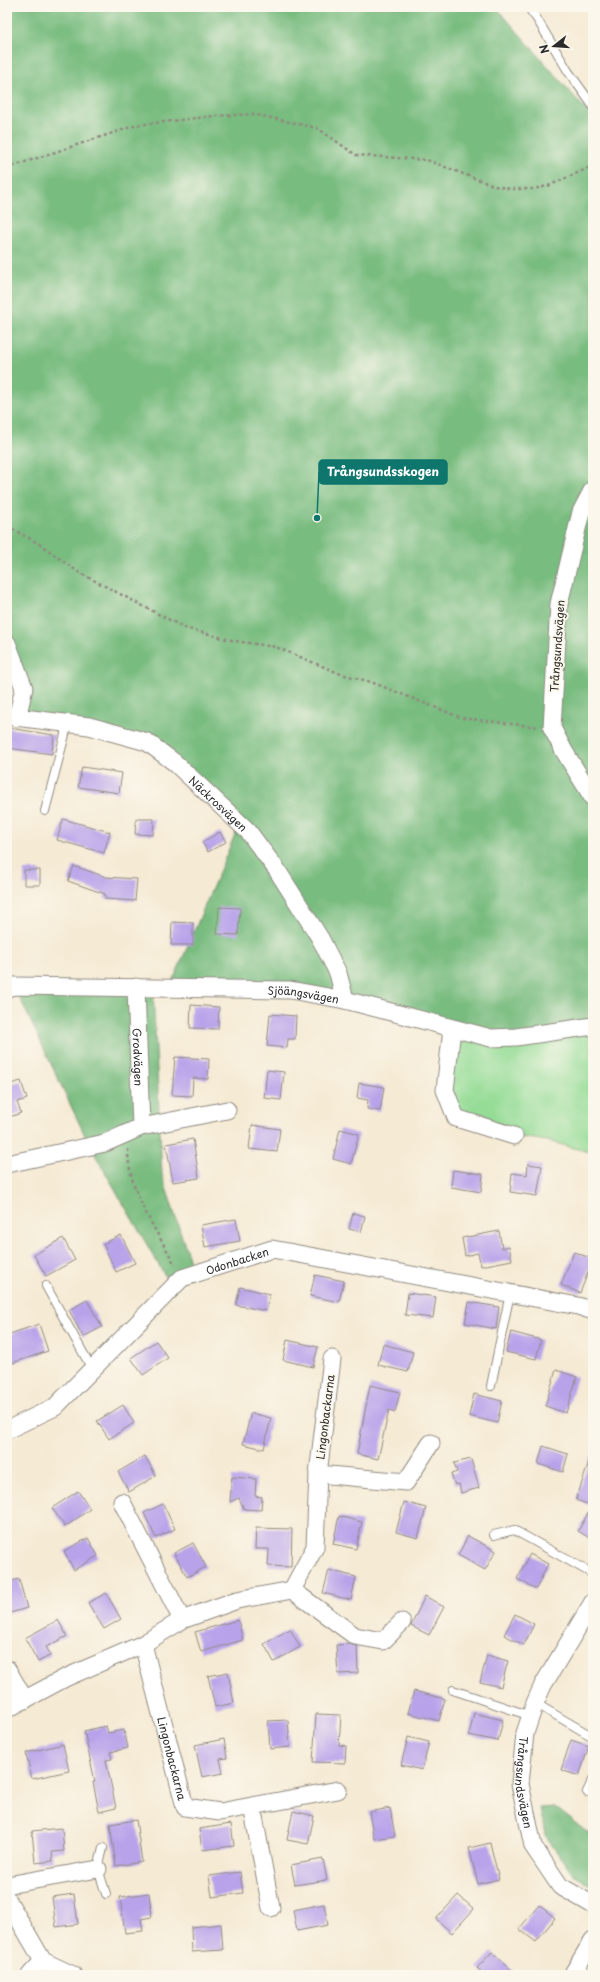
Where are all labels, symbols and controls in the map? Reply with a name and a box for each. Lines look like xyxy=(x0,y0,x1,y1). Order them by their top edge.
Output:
north arrow xyxy=(534,26,574,66)
text: N xyxy=(534,42,553,56)
callout: Trångsundsskogen xyxy=(319,460,447,484)
text: Trångsundsskogen xyxy=(327,462,439,480)
street label: Trångsundsvägen xyxy=(545,599,569,693)
street label: Näckrosvägen xyxy=(185,772,251,835)
street label: Sjöängsvägen xyxy=(267,981,340,1007)
street label: Grodvägen xyxy=(129,1028,148,1086)
street label: Odonbacken xyxy=(203,1242,271,1278)
street label: Lingonbackarna xyxy=(311,1373,339,1461)
street label: Lingonbackarna xyxy=(154,1715,191,1802)
street label: Trångsundsvägen xyxy=(511,1736,538,1830)

